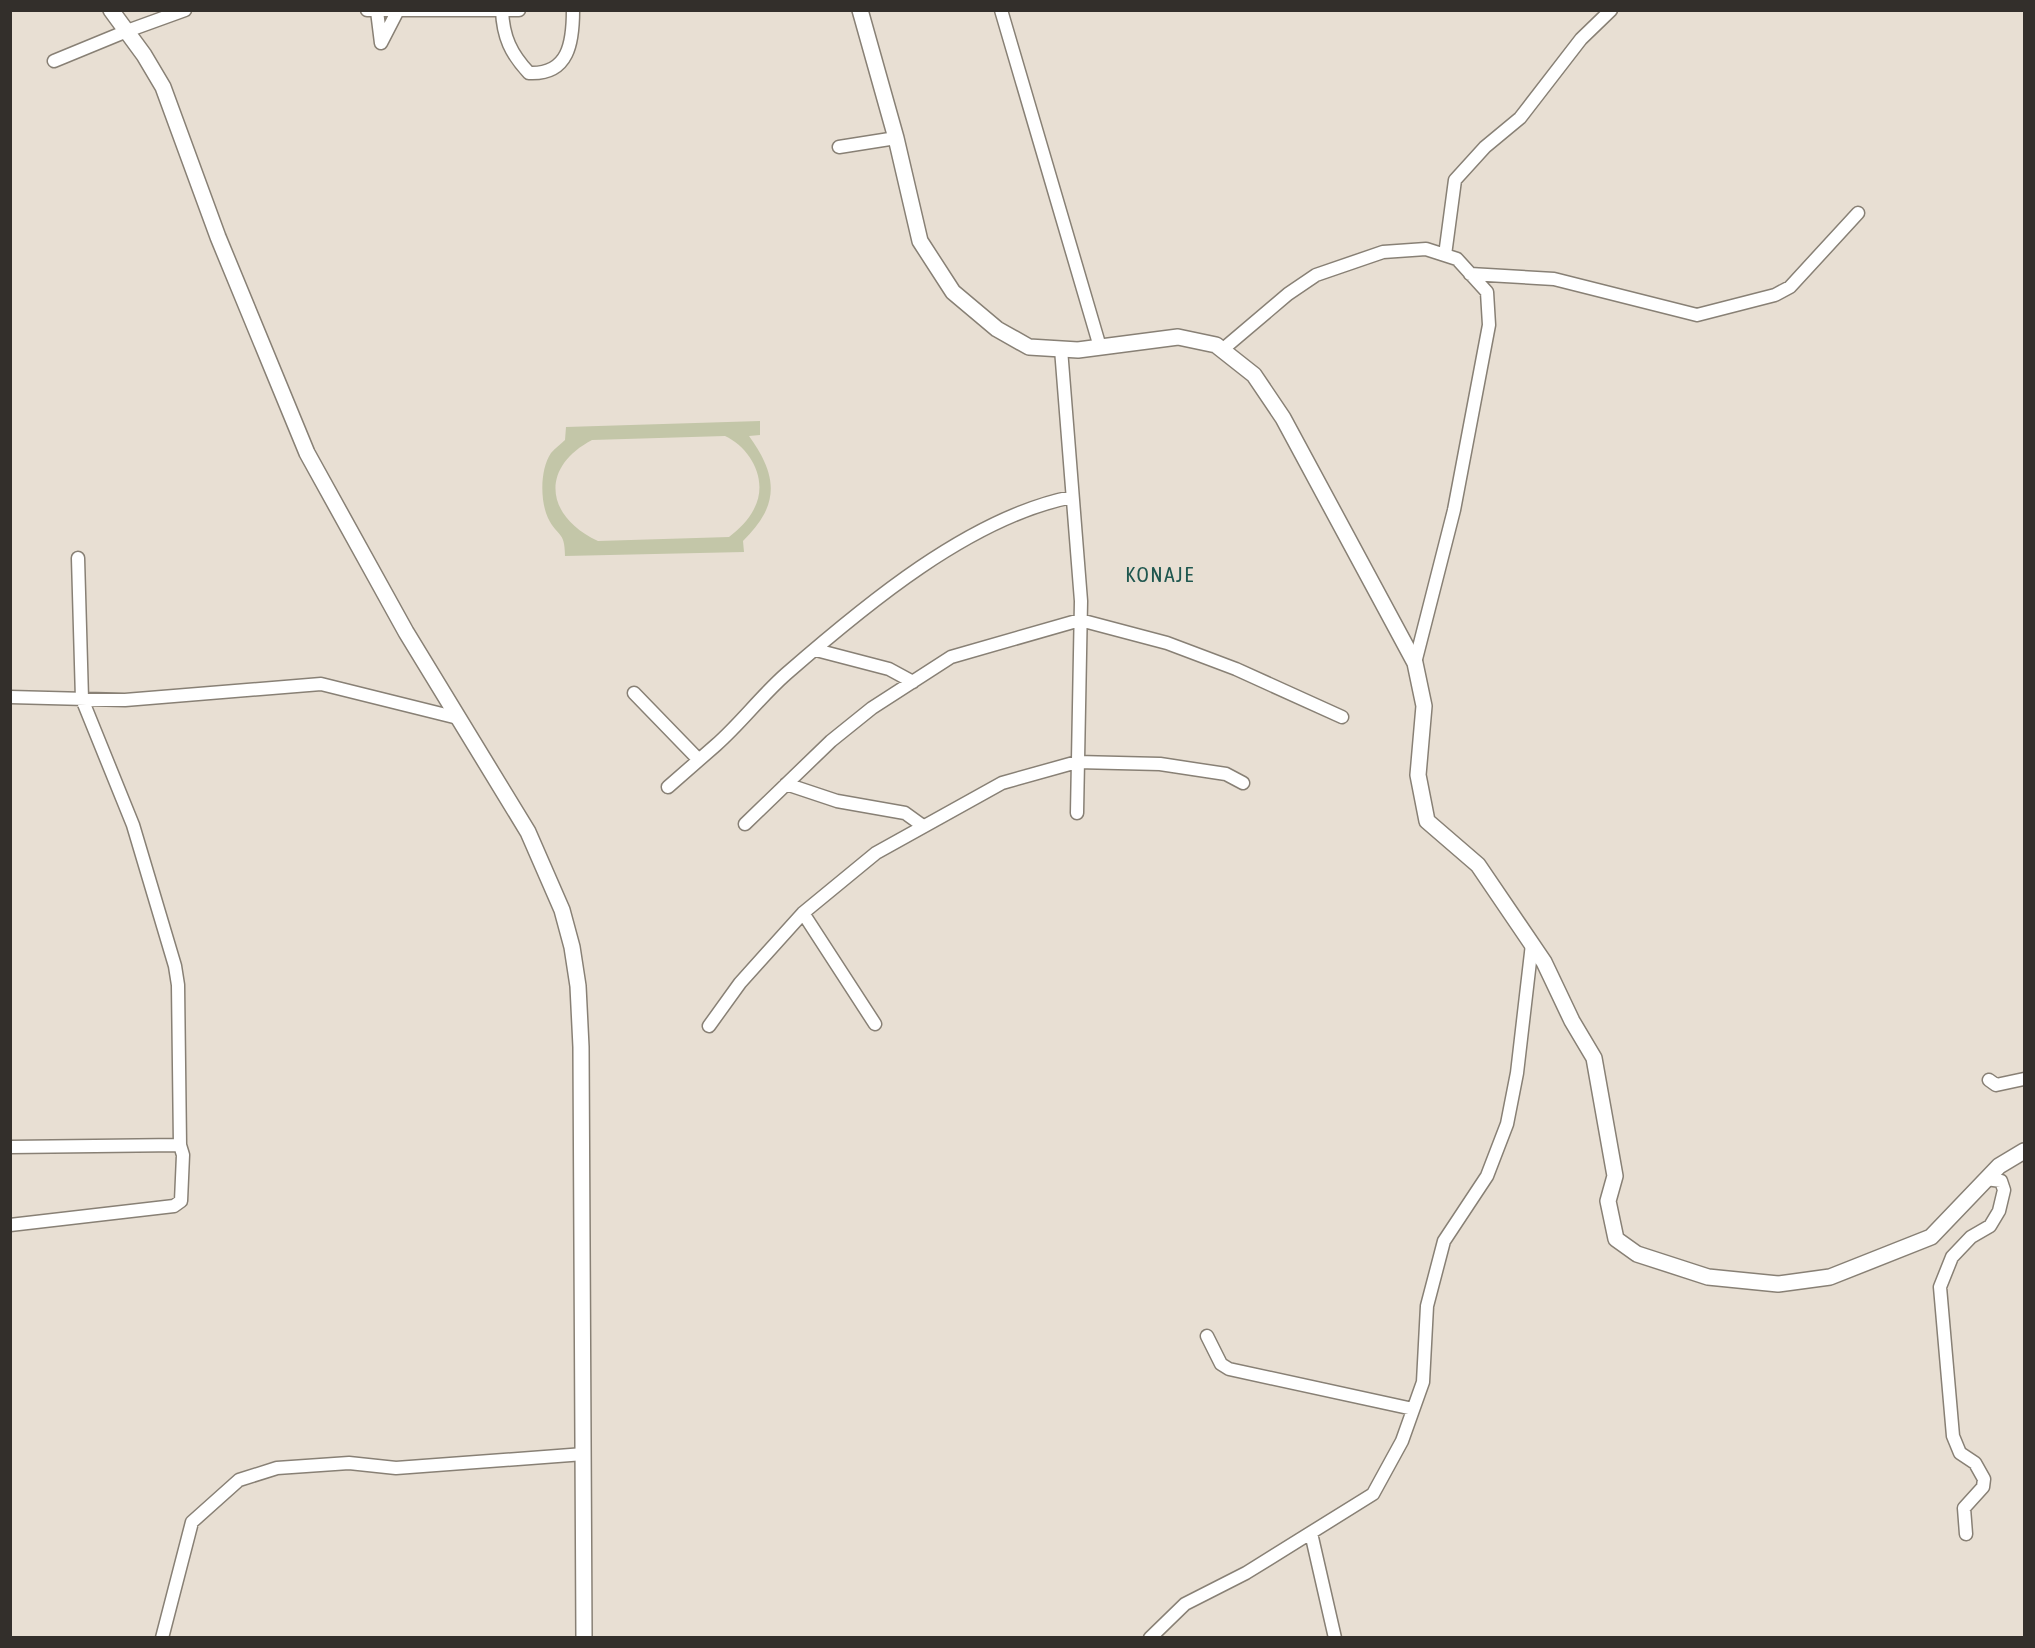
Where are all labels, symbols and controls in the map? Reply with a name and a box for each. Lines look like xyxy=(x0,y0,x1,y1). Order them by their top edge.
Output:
district label: KONAJE xyxy=(1125,562,1195,586)

